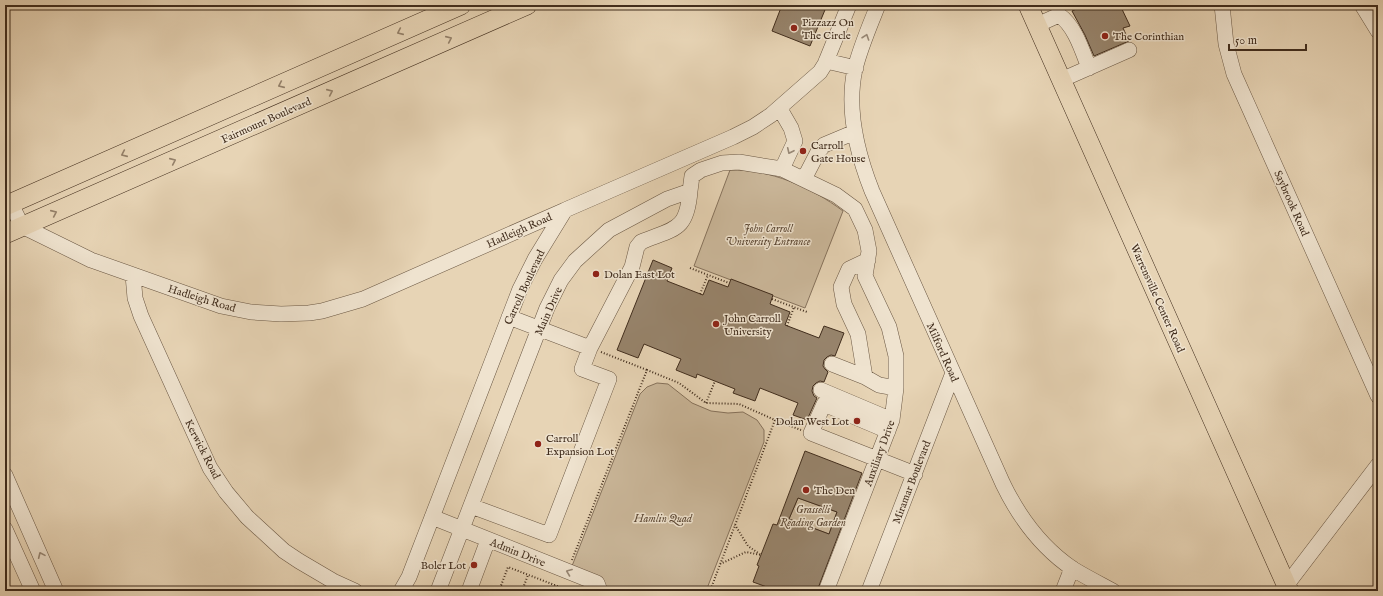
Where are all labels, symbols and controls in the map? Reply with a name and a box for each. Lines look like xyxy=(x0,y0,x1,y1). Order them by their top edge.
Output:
place label: Pizzazz On The Circle xyxy=(802,16,854,43)
marker: Pizzazz On The Circle xyxy=(789,23,799,33)
scale bar xyxy=(1229,26,1306,52)
one-way arrow xyxy=(397,27,404,35)
place label: The Corinthian xyxy=(1113,30,1184,44)
marker: The Corinthian xyxy=(1100,31,1110,41)
one-way arrow xyxy=(862,33,870,40)
text: 50 m xyxy=(1235,33,1257,48)
one-way arrow xyxy=(445,36,452,44)
one-way arrow xyxy=(278,80,285,88)
one-way arrow xyxy=(326,89,334,97)
street label: Fairmount Boulevard xyxy=(219,95,314,147)
place label: Carroll Gate House xyxy=(811,139,866,166)
marker: Carroll Gate House xyxy=(798,146,808,156)
one-way arrow xyxy=(787,147,795,155)
one-way arrow xyxy=(120,149,128,157)
one-way arrow xyxy=(168,158,176,166)
street label: Saybrook Road xyxy=(1270,168,1312,239)
one-way arrow xyxy=(49,210,57,218)
street label: Hadleigh Road xyxy=(485,210,554,252)
park label: John Carroll University Entrance xyxy=(726,222,811,249)
street label: Warrensville Center Road xyxy=(1127,242,1187,355)
street label: Carroll Boulevard xyxy=(501,247,549,327)
place label: Dolan East Lot xyxy=(604,268,675,282)
marker: Dolan East Lot xyxy=(591,269,601,279)
street label: Hadleigh Road xyxy=(166,282,237,316)
street label: Main Drive xyxy=(532,285,566,338)
place label: John Carroll University xyxy=(722,312,781,339)
marker: John Carroll University xyxy=(711,319,721,329)
street label: Milford Road xyxy=(923,321,961,384)
place label: Dolan West Lot xyxy=(776,415,849,429)
marker: Dolan West Lot xyxy=(852,416,862,426)
street label: Kerwick Road xyxy=(181,417,223,482)
street label: Auxiliary Drive xyxy=(861,418,898,489)
place label: Carroll Expansion Lot xyxy=(546,432,614,459)
marker: Carroll Expansion Lot xyxy=(533,439,543,449)
street label: Miramar Boulevard xyxy=(890,439,934,526)
place label: The Den xyxy=(814,484,855,498)
marker: The Den xyxy=(801,485,811,495)
park label: Grasselli Reading Garden xyxy=(780,503,846,531)
park label: Hamlin Quad xyxy=(633,512,693,526)
street label: Admin Drive xyxy=(487,535,547,570)
one-way arrow xyxy=(37,552,45,559)
place label: Boler Lot xyxy=(421,559,466,573)
marker: Boler Lot xyxy=(469,560,479,570)
one-way arrow xyxy=(565,569,573,577)

